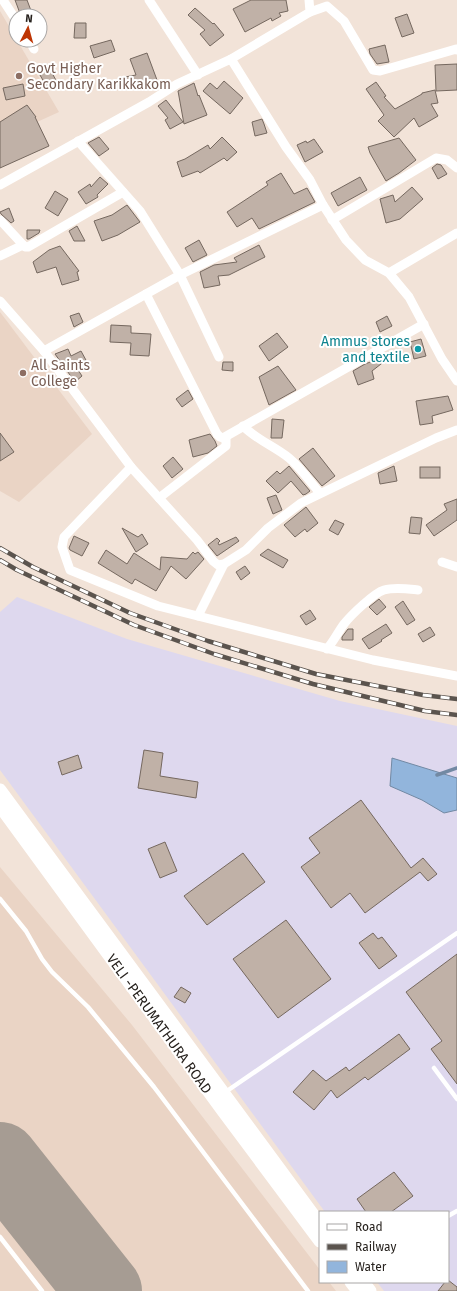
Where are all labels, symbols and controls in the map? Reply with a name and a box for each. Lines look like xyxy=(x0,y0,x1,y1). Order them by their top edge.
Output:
north arrow xyxy=(8,8,48,48)
text: N xyxy=(25,12,33,25)
place label: Govt Higher Secondary Karikkakom xyxy=(27,60,171,93)
marker: Govt Higher Secondary Karikkakom xyxy=(14,71,24,81)
place label: Ammus stores and textile xyxy=(321,333,410,366)
marker: Ammus stores and textile xyxy=(413,344,423,354)
place label: All Saints College xyxy=(31,357,90,390)
marker: All Saints College xyxy=(18,368,28,378)
street label: VELI -PERUMATHURA ROAD xyxy=(103,951,215,1097)
legend xyxy=(319,1211,449,1283)
text: Road xyxy=(355,1220,383,1234)
text: Railway xyxy=(355,1240,396,1254)
text: Water xyxy=(355,1260,387,1274)

